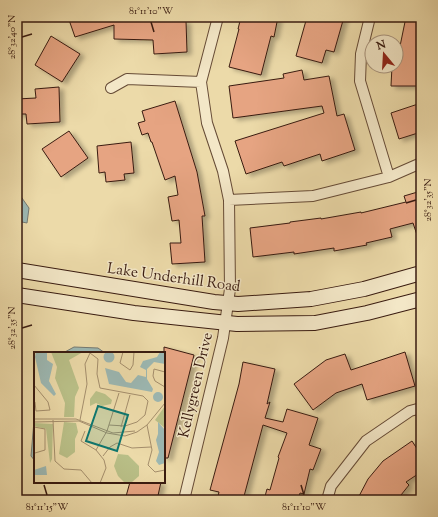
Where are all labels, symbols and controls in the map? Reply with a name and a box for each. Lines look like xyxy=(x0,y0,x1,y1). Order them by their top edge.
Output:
text: 81°11'10"W xyxy=(129,4,173,19)
text: 28°32'40"N xyxy=(5,15,20,59)
north arrow xyxy=(364,34,404,74)
text: N xyxy=(374,36,388,55)
text: 28°32'35"N xyxy=(421,178,436,222)
street label: Lake Underhill Road xyxy=(106,259,242,298)
text: 28°32'35"N xyxy=(5,306,20,350)
street label: Kellygreen Drive xyxy=(174,331,219,440)
inset map xyxy=(34,352,165,483)
text: 81°11'15"W xyxy=(26,500,68,515)
text: 81°11'10"W xyxy=(282,500,326,515)

